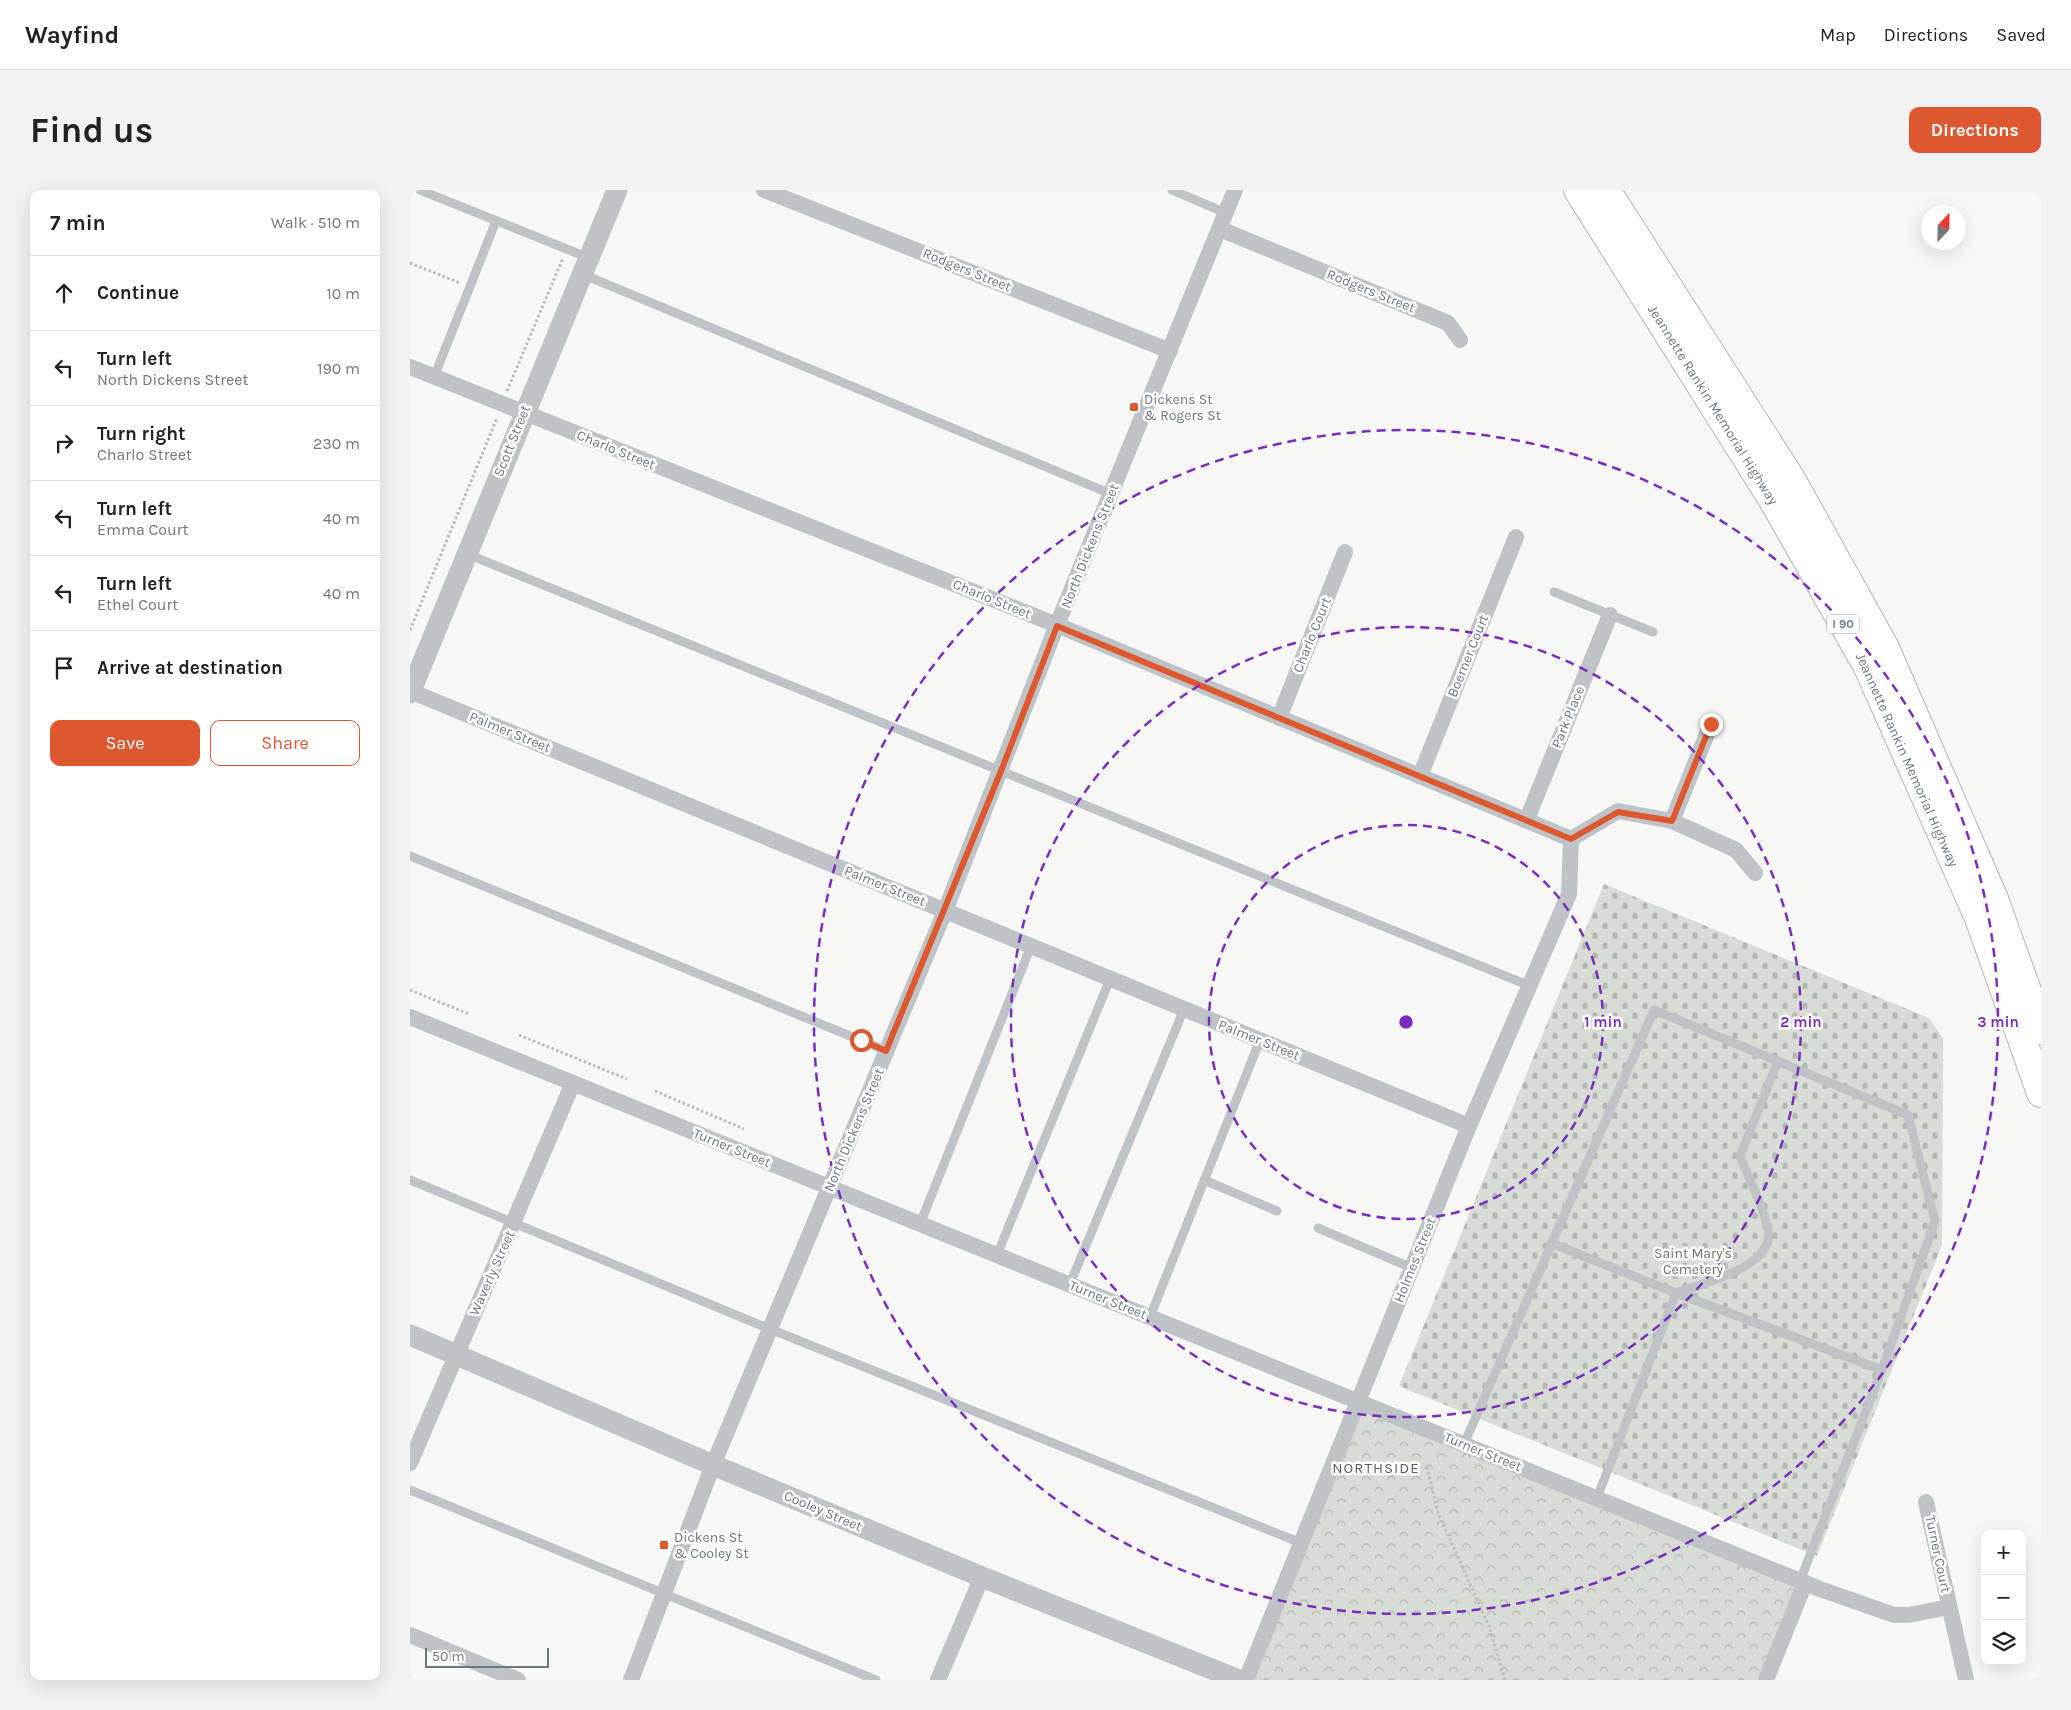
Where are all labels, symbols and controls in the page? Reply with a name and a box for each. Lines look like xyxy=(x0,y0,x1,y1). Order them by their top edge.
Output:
text: Wayfind xyxy=(25,21,119,49)
text: Map xyxy=(1820,24,1856,46)
text: Directions xyxy=(1884,24,1968,46)
text: Saved xyxy=(1996,24,2046,46)
button: Directions xyxy=(1909,107,2041,153)
text: Find us xyxy=(30,110,153,151)
north arrow xyxy=(1921,205,1966,250)
text: 7 min xyxy=(50,211,106,235)
text: Walk · 510 m xyxy=(271,213,360,232)
street label: Rodgers Street xyxy=(920,245,1014,295)
street label: Rodgers Street xyxy=(1324,266,1418,316)
icon: ahead xyxy=(50,279,78,307)
text: Continue xyxy=(97,282,179,304)
text: 10 m xyxy=(326,284,360,303)
street label: Jeannette Rankin Memorial Highway xyxy=(1644,302,1782,508)
text: Turn left xyxy=(97,348,172,370)
icon: left xyxy=(50,354,78,382)
text: 190 m xyxy=(317,359,360,378)
text: North Dickens Street xyxy=(97,370,249,389)
place label: Dickens St & Rogers St xyxy=(1144,391,1221,424)
marker: Dickens St & Rogers St xyxy=(1128,401,1140,413)
street label: Scott Street xyxy=(490,403,534,479)
text: Turn right xyxy=(97,423,186,445)
street label: Charlo Street xyxy=(574,427,658,473)
icon: right xyxy=(50,429,78,457)
text: 230 m xyxy=(313,434,360,453)
text: Charlo Street xyxy=(97,445,192,464)
street label: North Dickens Street xyxy=(1057,481,1123,611)
text: Turn left xyxy=(97,498,172,520)
icon: left xyxy=(50,504,78,532)
text: 40 m xyxy=(323,509,360,528)
text: Emma Court xyxy=(97,520,189,539)
text: Turn left xyxy=(97,573,172,595)
street label: Charlo Street xyxy=(950,576,1034,622)
icon: left xyxy=(50,579,78,607)
text: 40 m xyxy=(323,584,360,603)
text: Ethel Court xyxy=(97,595,178,614)
street label: Charlo Court xyxy=(1289,595,1335,675)
street label: Boerner Court xyxy=(1444,612,1492,700)
road number: I 90 xyxy=(1827,614,1859,634)
street label: Jeannette Rankin Memorial Highway xyxy=(1852,650,1962,870)
icon: arrive xyxy=(50,654,78,682)
text: Arrive at destination xyxy=(97,657,283,679)
street label: Park Place xyxy=(1548,683,1588,751)
street label: Palmer Street xyxy=(467,708,553,756)
route end xyxy=(1700,713,1723,736)
button: Save xyxy=(50,720,200,766)
button: Share xyxy=(210,720,360,766)
street label: Palmer Street xyxy=(842,862,928,910)
centre of rings xyxy=(1397,1013,1415,1031)
text: 1 min xyxy=(1584,1013,1622,1031)
text: 2 min xyxy=(1780,1013,1822,1031)
text: 3 min xyxy=(1977,1013,2019,1031)
street label: Palmer Street xyxy=(1216,1016,1302,1064)
route start xyxy=(850,1029,873,1052)
street label: North Dickens Street xyxy=(820,1066,888,1194)
street label: Turner Street xyxy=(691,1125,773,1171)
street label: Holmes Street xyxy=(1390,1215,1440,1305)
street label: Waverly Street xyxy=(466,1228,518,1318)
park label: Saint Mary's Cemetery xyxy=(1654,1245,1732,1278)
street label: Turner Street xyxy=(1067,1277,1149,1323)
street label: Turner Street xyxy=(1442,1429,1524,1475)
district label: NORTHSIDE xyxy=(1332,1459,1420,1477)
street label: Cooley Street xyxy=(781,1487,865,1535)
street label: Turner Court xyxy=(1922,1514,1954,1594)
place label: Dickens St & Cooley St xyxy=(674,1529,749,1562)
map controls xyxy=(1981,1530,2026,1665)
button: + xyxy=(1981,1530,2026,1575)
marker: Dickens St & Cooley St xyxy=(658,1539,670,1551)
button: − xyxy=(1981,1575,2026,1620)
button: layers xyxy=(1981,1620,2026,1665)
scale bar xyxy=(425,1645,549,1668)
text: 50 m xyxy=(432,1648,465,1665)

